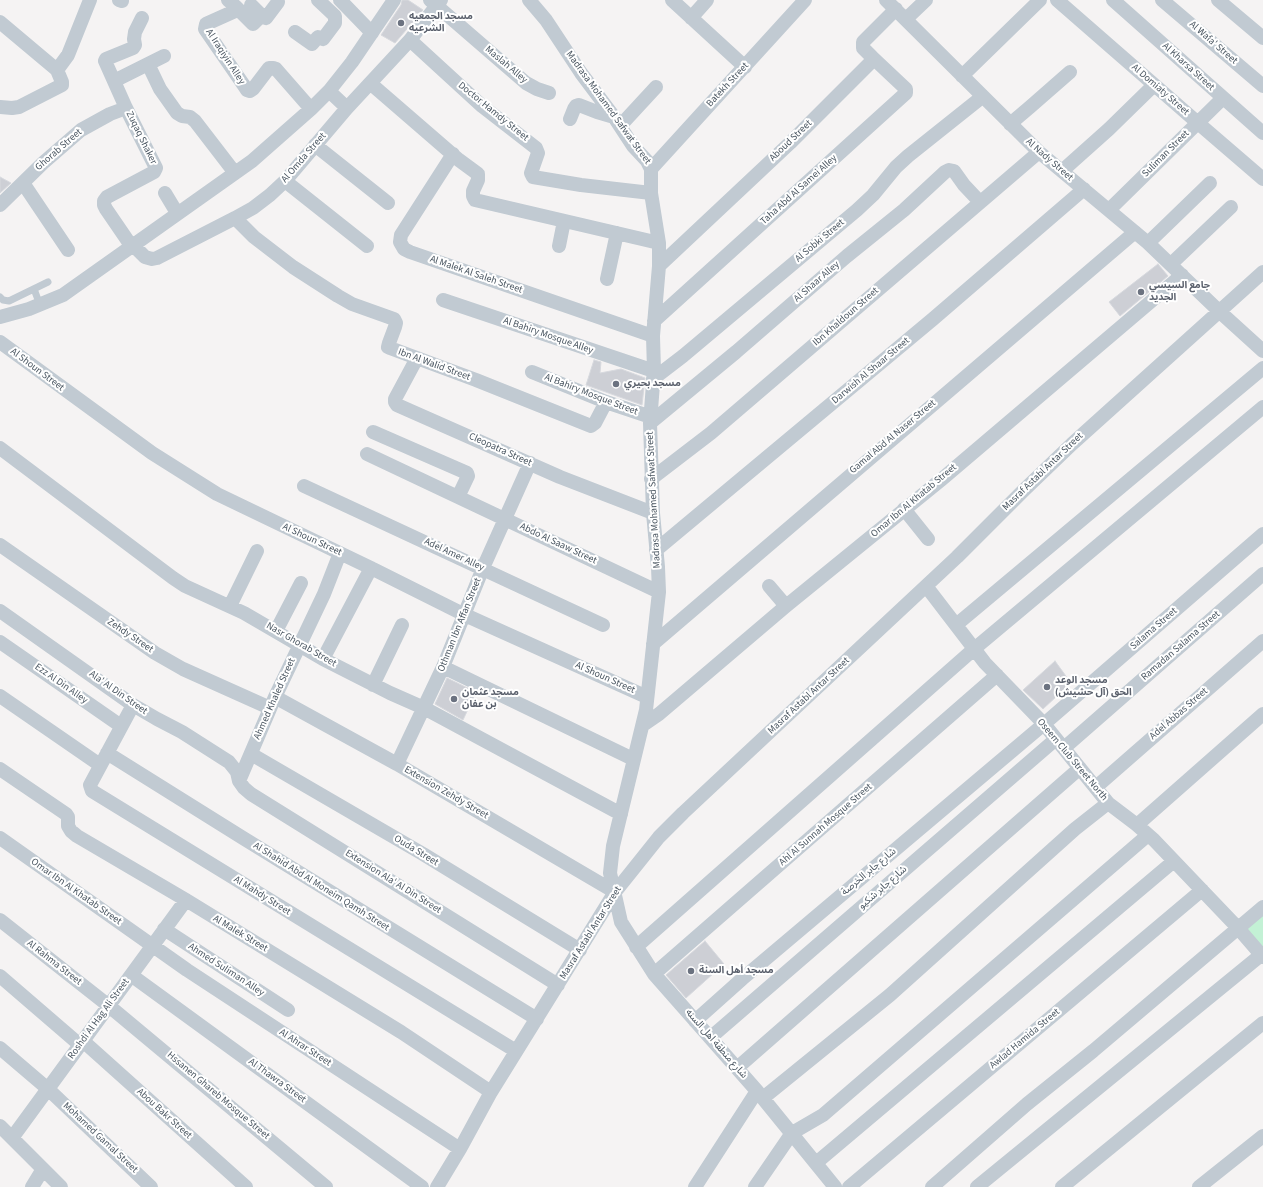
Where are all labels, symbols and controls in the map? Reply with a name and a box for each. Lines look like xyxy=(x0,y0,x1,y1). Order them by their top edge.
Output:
place label: مسجد الجمعيه الشرعيه xyxy=(409,11,473,34)
marker: مسجد الجمعيه الشرعيه xyxy=(396,18,406,28)
street label: Al Wafa' Street xyxy=(1186,19,1240,67)
street label: Al Iraqiyin Alley xyxy=(203,27,247,87)
street label: Al Kharsa Street xyxy=(1159,40,1217,94)
street label: Maslah Alley xyxy=(482,44,530,86)
street label: Madrasa Mohamed Safwat Street xyxy=(563,49,653,167)
street label: Batekh Street xyxy=(704,60,752,110)
street label: Al Domiaty Street xyxy=(1129,62,1191,118)
street label: Doctor Hamdy Street xyxy=(455,80,531,144)
street label: Zuqaq Shaker xyxy=(123,109,159,167)
street label: Aboud Street xyxy=(767,118,815,164)
street label: Ghorab Street xyxy=(33,126,85,174)
street label: Suliman Street xyxy=(1140,128,1192,180)
street label: Al Omda Street xyxy=(279,130,329,186)
street label: Al Nady Street xyxy=(1023,136,1075,184)
street label: Taha Abd Al Samei Alley xyxy=(758,152,840,228)
street label: Al Sobki Street xyxy=(793,217,847,265)
street label: Al Malek Al Saleh Street xyxy=(428,254,524,296)
street label: Al Shaar Alley xyxy=(792,259,842,305)
place label: جامع السيسي الجديد xyxy=(1149,280,1210,304)
street label: Ibn Khaldoun Street xyxy=(811,285,881,349)
marker: جامع السيسي الجديد xyxy=(1136,287,1146,297)
street label: Al Bahiry Mosque Alley xyxy=(502,315,594,357)
street label: Darwish Al Shaar Street xyxy=(830,335,912,407)
street label: Al Shoun Street xyxy=(8,346,66,394)
street label: Ibn Al Walid Street xyxy=(396,346,472,384)
street label: Al Bahiry Mosque Street xyxy=(543,372,639,418)
place label: مسجد بحيري xyxy=(624,378,681,390)
marker: مسجد بحيري xyxy=(611,379,621,389)
street label: Gamal Abd Al Naser Street xyxy=(847,397,939,477)
street label: Masraf Astabl Antar Street xyxy=(1000,430,1086,514)
street label: Cleopatra Street xyxy=(467,431,533,469)
street label: Madrasa Mohamed Safwat Street xyxy=(644,431,664,569)
street label: Omar Ibn Al Khatab Street xyxy=(869,462,959,540)
street label: Al Shoun Street xyxy=(280,521,344,559)
street label: Abdo Al Saaw Street xyxy=(518,521,598,567)
street label: Adel Amer Alley xyxy=(422,536,486,574)
street label: Othman Ibn Affan Street xyxy=(436,576,484,674)
street label: Salama Street xyxy=(1128,605,1180,653)
street label: Ramadan Salama Street xyxy=(1139,609,1223,683)
street label: Zehdy Street xyxy=(105,616,155,656)
street label: Nasr Ghorab Street xyxy=(264,620,338,670)
street label: Masraf Astabl Antar Street xyxy=(766,655,852,737)
street label: Ahmed Khaled Street xyxy=(252,656,298,742)
street label: Al Shoun Street xyxy=(573,659,637,697)
street label: Ezz Al Din Alley xyxy=(32,661,90,707)
street label: Ala' Al Din Street xyxy=(86,668,150,718)
place label: مسجد الوعد الحق (آل حشيش) xyxy=(1055,675,1132,698)
marker: مسجد الوعد الحق (آل حشيش) xyxy=(1042,682,1052,692)
street label: Adel Abbas Street xyxy=(1147,685,1211,743)
place label: مسجد عثمان بن عفان xyxy=(462,687,519,710)
marker: مسجد عثمان بن عفان xyxy=(449,694,459,704)
street label: Oseem Club Street North xyxy=(1034,716,1110,804)
street label: Extension Zehdy Street xyxy=(402,764,490,822)
street label: Ahl Al Sunnah Mosque Street xyxy=(777,781,875,869)
street label: Ouda Street xyxy=(392,833,440,869)
street label: Al Shahid Abd Al Moneim Qamh Street xyxy=(251,840,391,934)
street label: شارع جابر الخرصة xyxy=(839,846,899,898)
street label: Extension Ala' Al Din Street xyxy=(343,847,443,917)
street label: Omar Ibn Al Khatab Street xyxy=(28,856,124,928)
street label: شارع جابر شكيو xyxy=(856,864,910,912)
street label: Al Mahdy Street xyxy=(231,874,293,918)
street label: Masraf Astabl Antar Street xyxy=(557,884,625,982)
street label: Al Malek Street xyxy=(210,913,270,955)
street label: Al Rahma Street xyxy=(24,938,84,988)
street label: Ahmed Suliman Alley xyxy=(186,941,266,999)
place label: مسجد أهل السنة xyxy=(699,965,774,977)
marker: مسجد أهل السنة xyxy=(686,966,696,976)
street label: Roshdi Al Hag Ali Street xyxy=(66,976,132,1062)
street label: Awlad Hamida Street xyxy=(988,1006,1062,1072)
street label: شارع منطقة اهل السنه xyxy=(683,1007,749,1081)
street label: Al Ahrar Street xyxy=(277,1027,333,1069)
street label: Hssanen Ghareb Mosque Street xyxy=(164,1050,272,1142)
street label: Al Thawra Street xyxy=(246,1056,308,1106)
street label: Abou Bakr Street xyxy=(134,1086,194,1142)
street label: Mohamed Gamal Street xyxy=(60,1100,140,1176)

